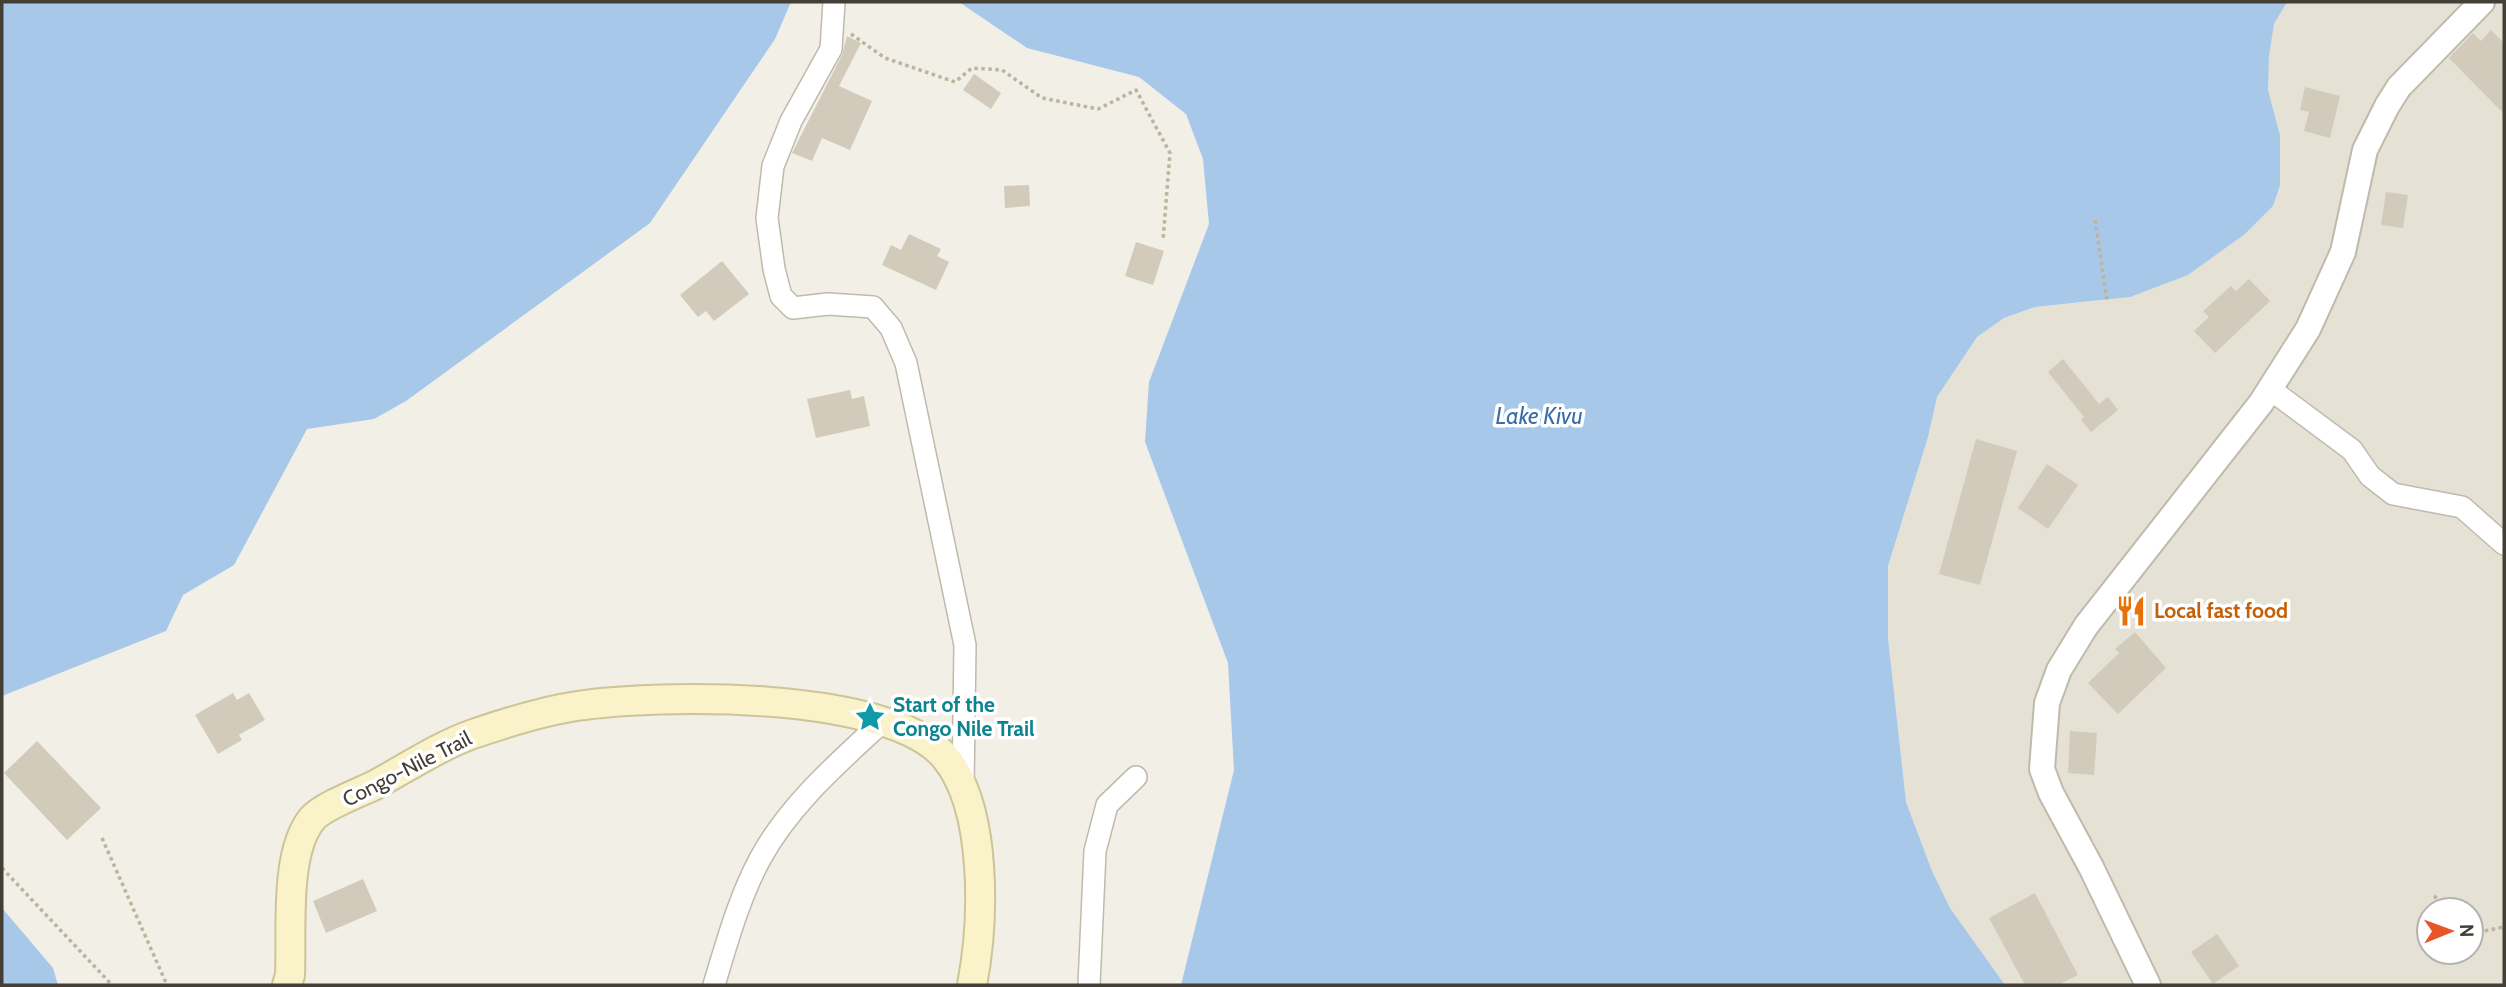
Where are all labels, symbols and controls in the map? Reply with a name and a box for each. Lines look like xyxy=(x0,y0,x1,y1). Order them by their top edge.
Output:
water label: Lake Kivu xyxy=(1495,402,1583,430)
restaurant icon: Local fast food xyxy=(2114,594,2148,628)
place label: Local fast food xyxy=(2154,598,2288,623)
place label: Start of the Congo Nile Trail xyxy=(893,692,1035,741)
place icon: Start of the Congo Nile Trail xyxy=(853,700,887,734)
street label: Congo-Nile Trail xyxy=(338,725,476,812)
north arrow xyxy=(2415,896,2485,966)
text: N xyxy=(2455,924,2478,938)

